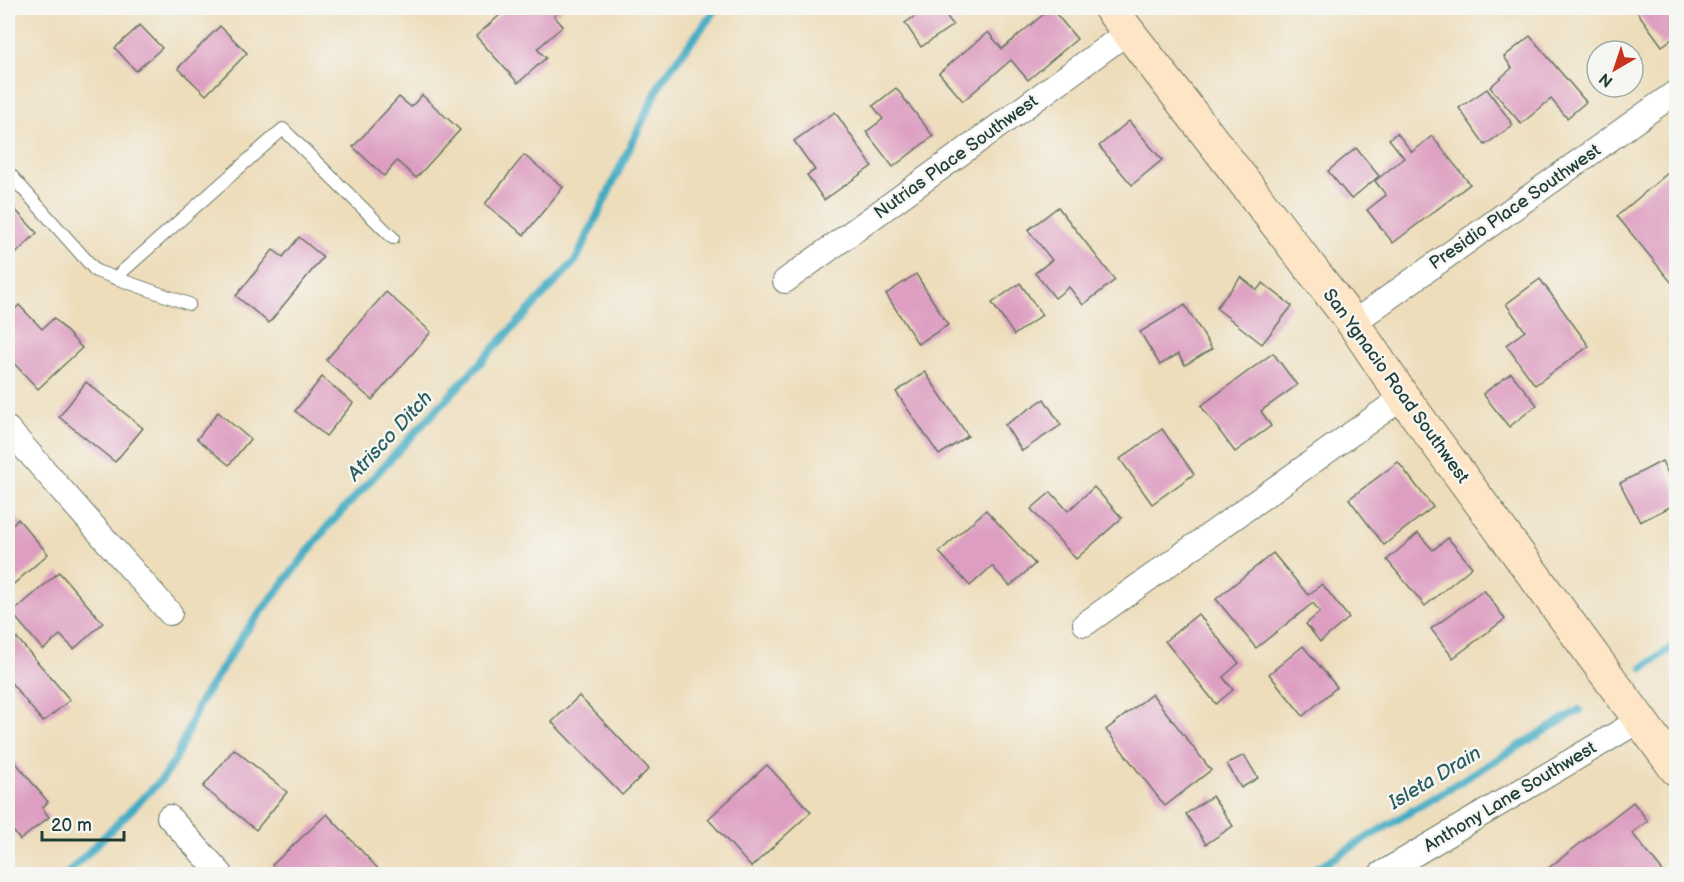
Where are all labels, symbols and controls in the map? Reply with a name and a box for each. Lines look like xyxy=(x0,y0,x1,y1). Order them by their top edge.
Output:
north arrow xyxy=(1585,39,1645,99)
text: N xyxy=(1596,68,1617,91)
street label: Nutrias Place Southwest xyxy=(870,90,1042,223)
street label: Presidio Place Southwest xyxy=(1425,140,1605,274)
street label: San Ygnacio Road Southwest xyxy=(1318,285,1474,488)
water label: Atrisco Ditch xyxy=(342,386,438,487)
street label: Anthony Lane Southwest xyxy=(1420,737,1600,857)
water label: Isleta Drain xyxy=(1384,741,1485,815)
scale bar xyxy=(42,804,124,842)
text: 20 m xyxy=(51,815,92,836)

